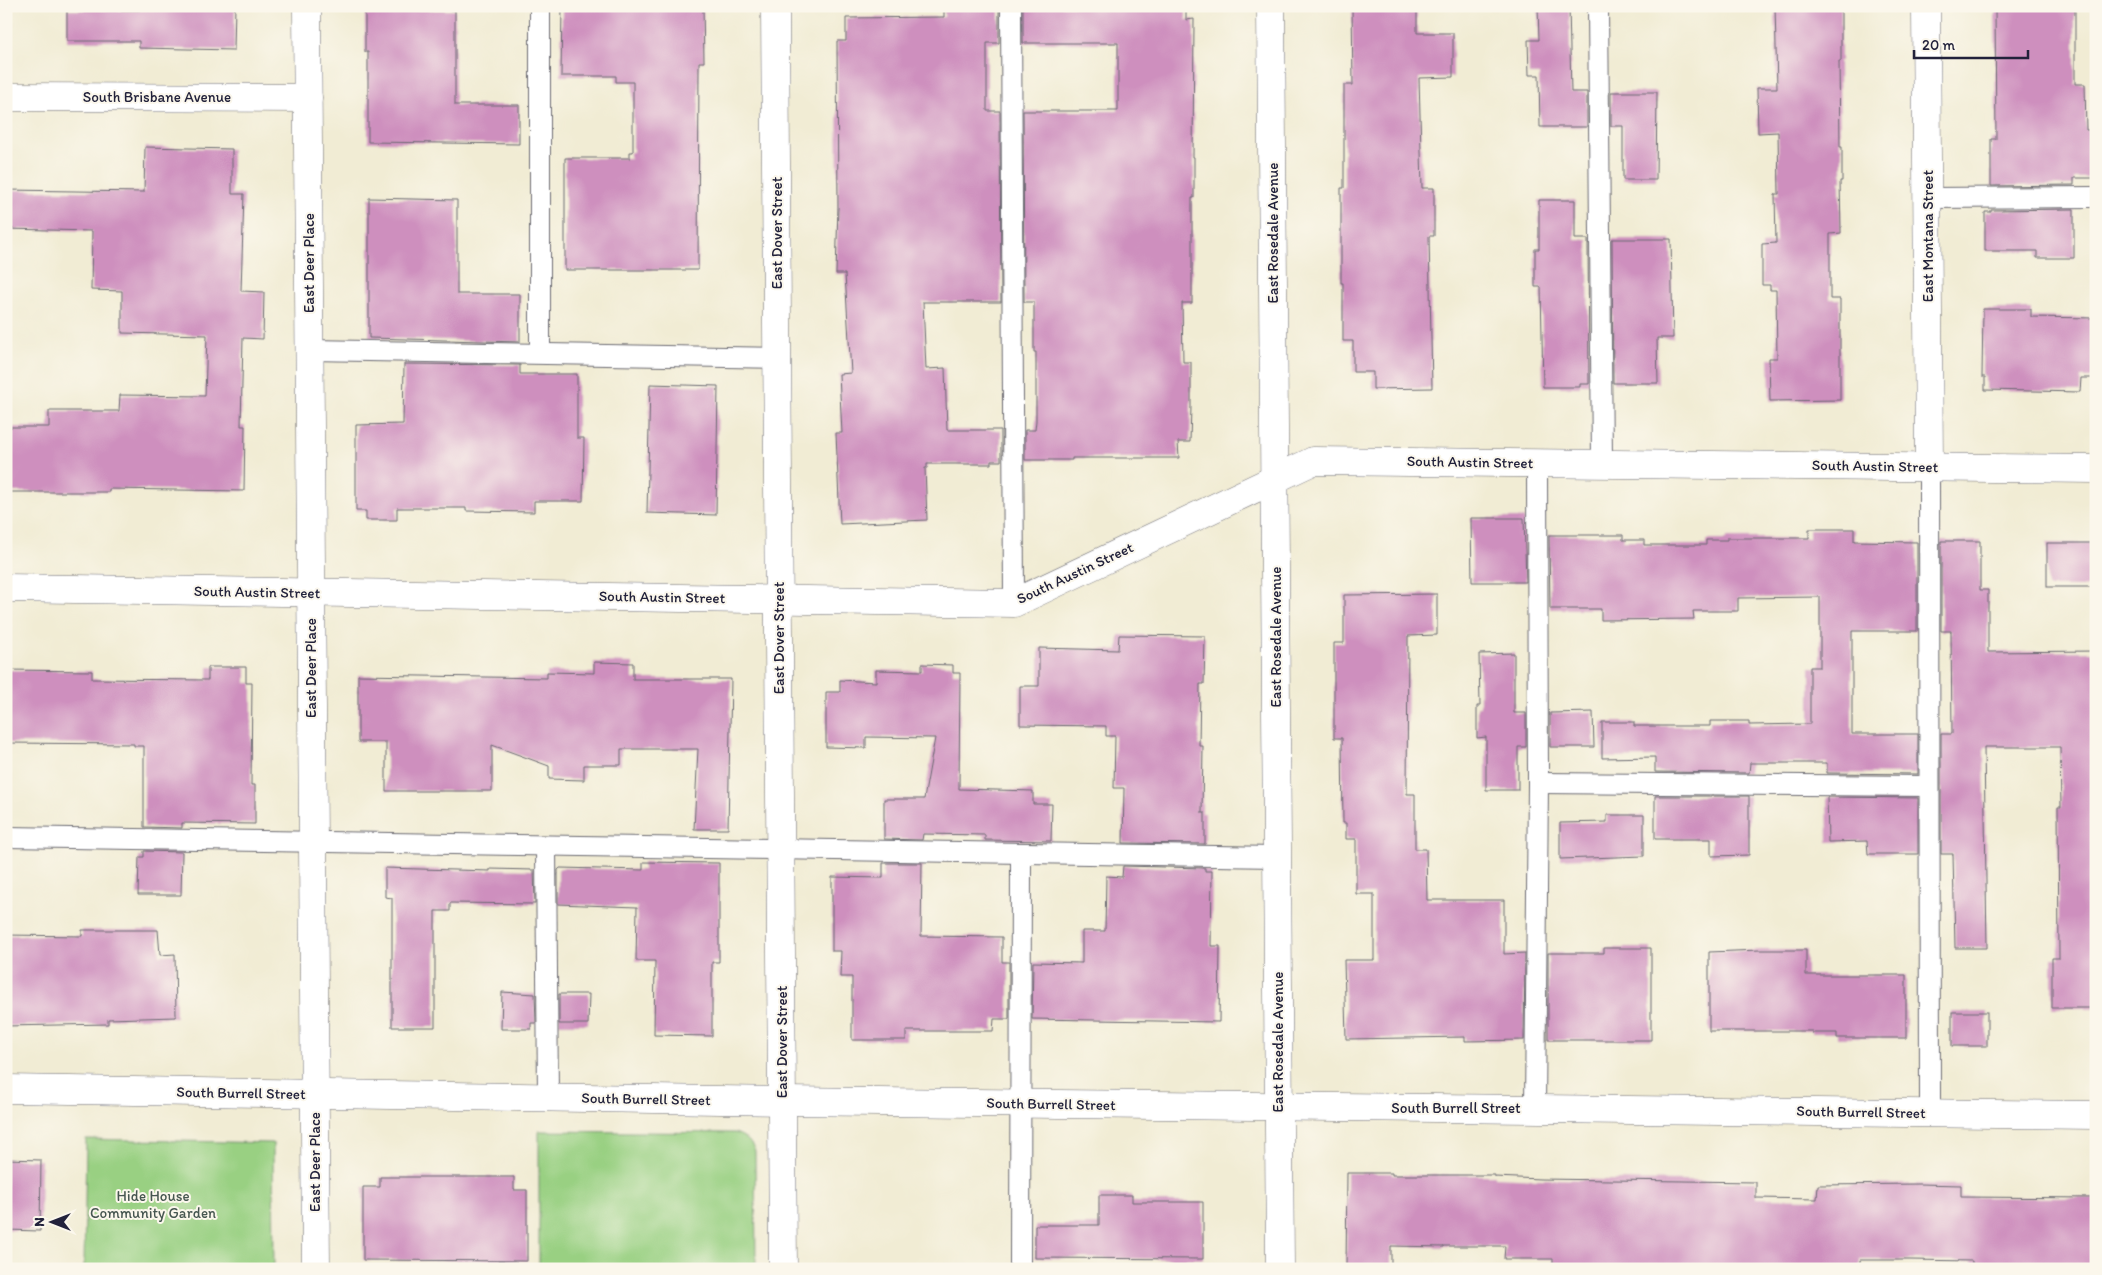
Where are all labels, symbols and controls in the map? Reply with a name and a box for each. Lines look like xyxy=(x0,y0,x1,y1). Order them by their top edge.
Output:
scale bar xyxy=(1914,28,2028,60)
text: 20 m xyxy=(1922,36,1956,54)
street label: South Brisbane Avenue xyxy=(83,88,231,106)
street label: East Rosedale Avenue xyxy=(1264,163,1282,303)
street label: East Montana Street xyxy=(1919,169,1937,302)
street label: East Dover Street xyxy=(768,176,786,289)
street label: East Deer Place xyxy=(300,213,318,313)
street label: South Austin Street xyxy=(1407,452,1534,472)
street label: South Austin Street xyxy=(1812,456,1939,476)
street label: South Austin Street xyxy=(1014,538,1136,608)
street label: East Rosedale Avenue xyxy=(1267,567,1285,707)
street label: East Dover Street xyxy=(770,581,788,694)
street label: South Austin Street xyxy=(194,582,321,602)
street label: South Austin Street xyxy=(599,587,726,607)
street label: East Deer Place xyxy=(302,618,320,718)
street label: East Rosedale Avenue xyxy=(1269,972,1287,1112)
street label: East Dover Street xyxy=(773,985,791,1098)
street label: South Burrell Street xyxy=(176,1083,306,1103)
street label: South Burrell Street xyxy=(581,1089,711,1109)
street label: South Burrell Street xyxy=(986,1094,1116,1114)
street label: South Burrell Street xyxy=(1391,1099,1521,1117)
street label: South Burrell Street xyxy=(1796,1102,1926,1122)
street label: East Deer Place xyxy=(306,1112,324,1212)
park label: Hide House Community Garden xyxy=(90,1187,216,1222)
north arrow xyxy=(28,1198,78,1248)
text: N xyxy=(31,1217,48,1227)

